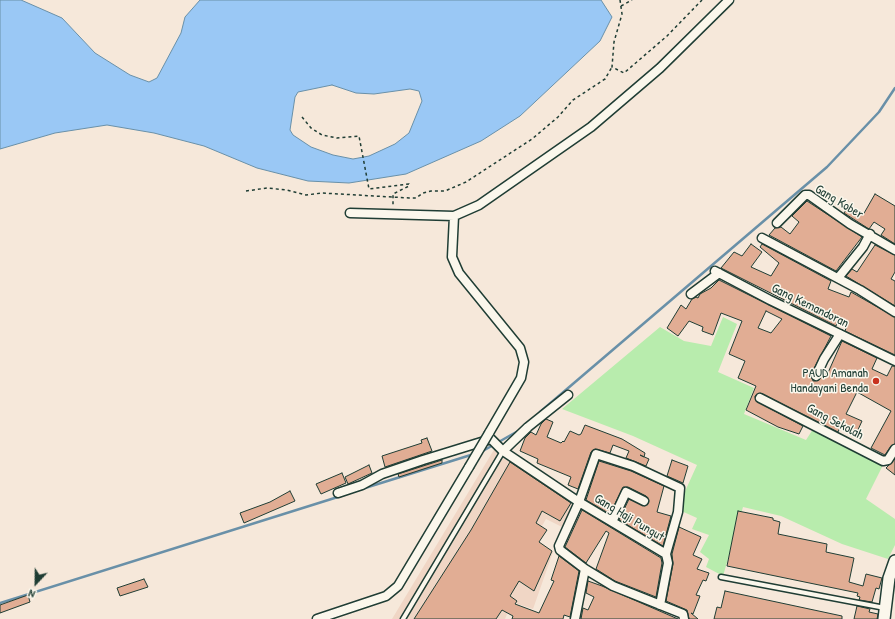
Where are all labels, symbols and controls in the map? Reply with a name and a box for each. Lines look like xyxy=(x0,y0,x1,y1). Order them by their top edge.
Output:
street label: Gang Kober xyxy=(812,182,866,222)
street label: Gang Kemandoran xyxy=(769,281,851,331)
place label: PAUD Amanah Handayani Benda xyxy=(791,366,868,397)
marker: PAUD Amanah Handayani Benda xyxy=(871,376,881,386)
street label: Gang Sekolah xyxy=(804,401,866,443)
street label: Gang Haji Pungut xyxy=(591,491,667,545)
north arrow xyxy=(16,563,56,603)
text: N xyxy=(26,587,37,602)

